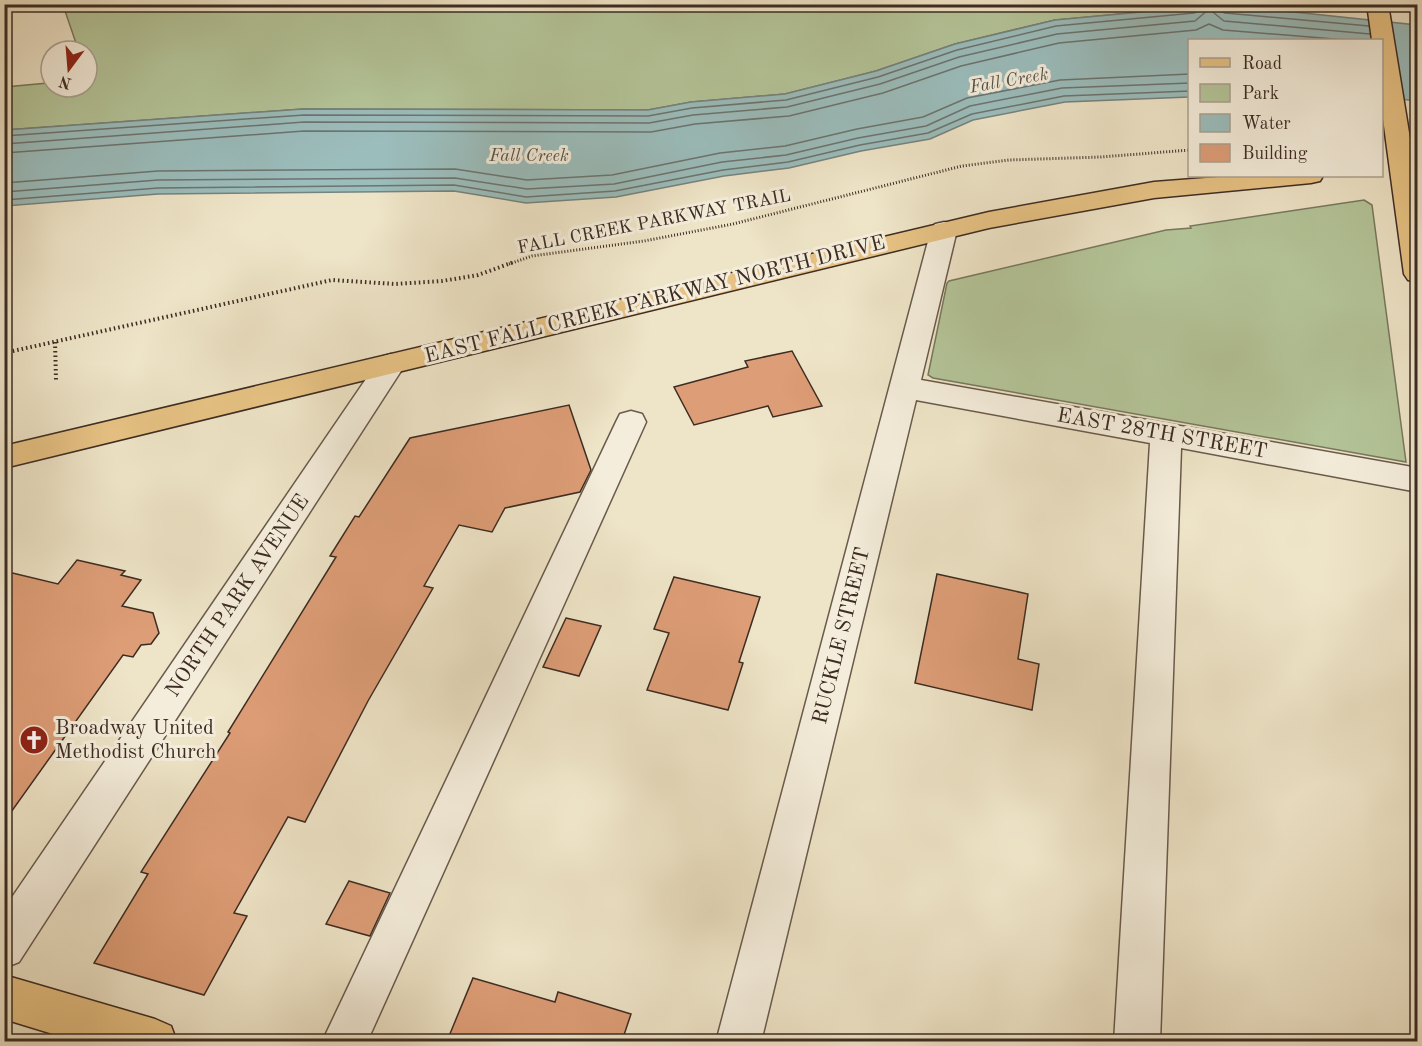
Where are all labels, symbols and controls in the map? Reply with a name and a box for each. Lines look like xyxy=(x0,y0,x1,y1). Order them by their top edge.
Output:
north arrow xyxy=(39,39,99,99)
legend xyxy=(1188,39,1383,177)
text: Road xyxy=(1242,55,1282,73)
water label: Fall Creek xyxy=(967,65,1050,97)
text: N xyxy=(57,72,74,91)
text: Park xyxy=(1242,85,1279,103)
text: Water xyxy=(1242,115,1291,133)
text: Building xyxy=(1242,145,1308,163)
water label: Fall Creek xyxy=(488,147,569,165)
street label: FALL CREEK PARKWAY TRAIL xyxy=(516,187,792,257)
street label: EAST FALL CREEK PARKWAY NORTH DRIVE xyxy=(422,232,888,368)
street label: EAST 28TH STREET xyxy=(1055,405,1269,463)
street label: NORTH PARK AVENUE xyxy=(162,491,314,701)
street label: RUCKLE STREET xyxy=(810,545,874,727)
place label: Broadway United Methodist Church xyxy=(55,718,216,763)
church icon: Broadway United Methodist Church xyxy=(18,724,50,756)

